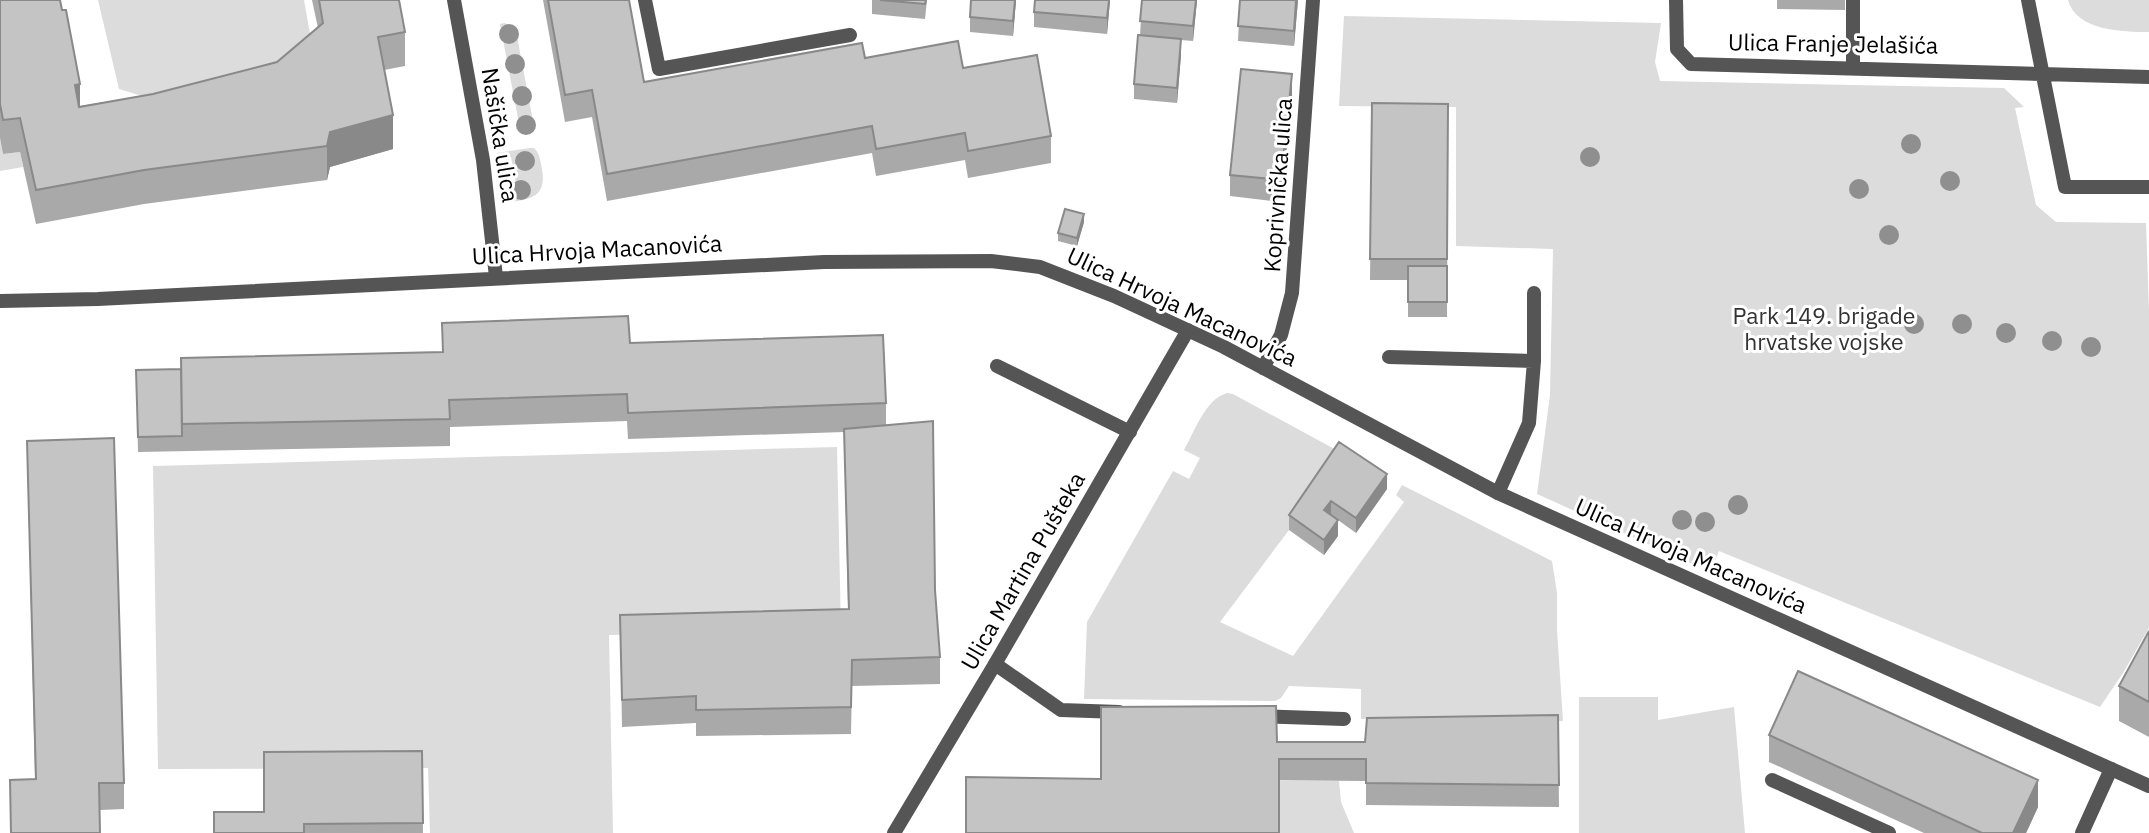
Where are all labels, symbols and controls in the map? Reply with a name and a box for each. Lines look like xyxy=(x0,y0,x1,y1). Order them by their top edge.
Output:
street label: Ulica Franje Jelašića xyxy=(1728,26,1939,60)
street label: Našička ulica xyxy=(476,65,526,204)
street label: Koprivnička ulica xyxy=(1256,97,1298,273)
street label: Ulica Hrvoja Macanovića xyxy=(471,227,723,271)
street label: Ulica Hrvoja Macanovića xyxy=(1062,240,1302,373)
park label: Park 149. brigade hrvatske vojske xyxy=(1733,300,1915,356)
street label: Ulica Martina Pušteka xyxy=(953,466,1091,675)
street label: Ulica Hrvoja Macanovića xyxy=(1571,490,1812,620)

